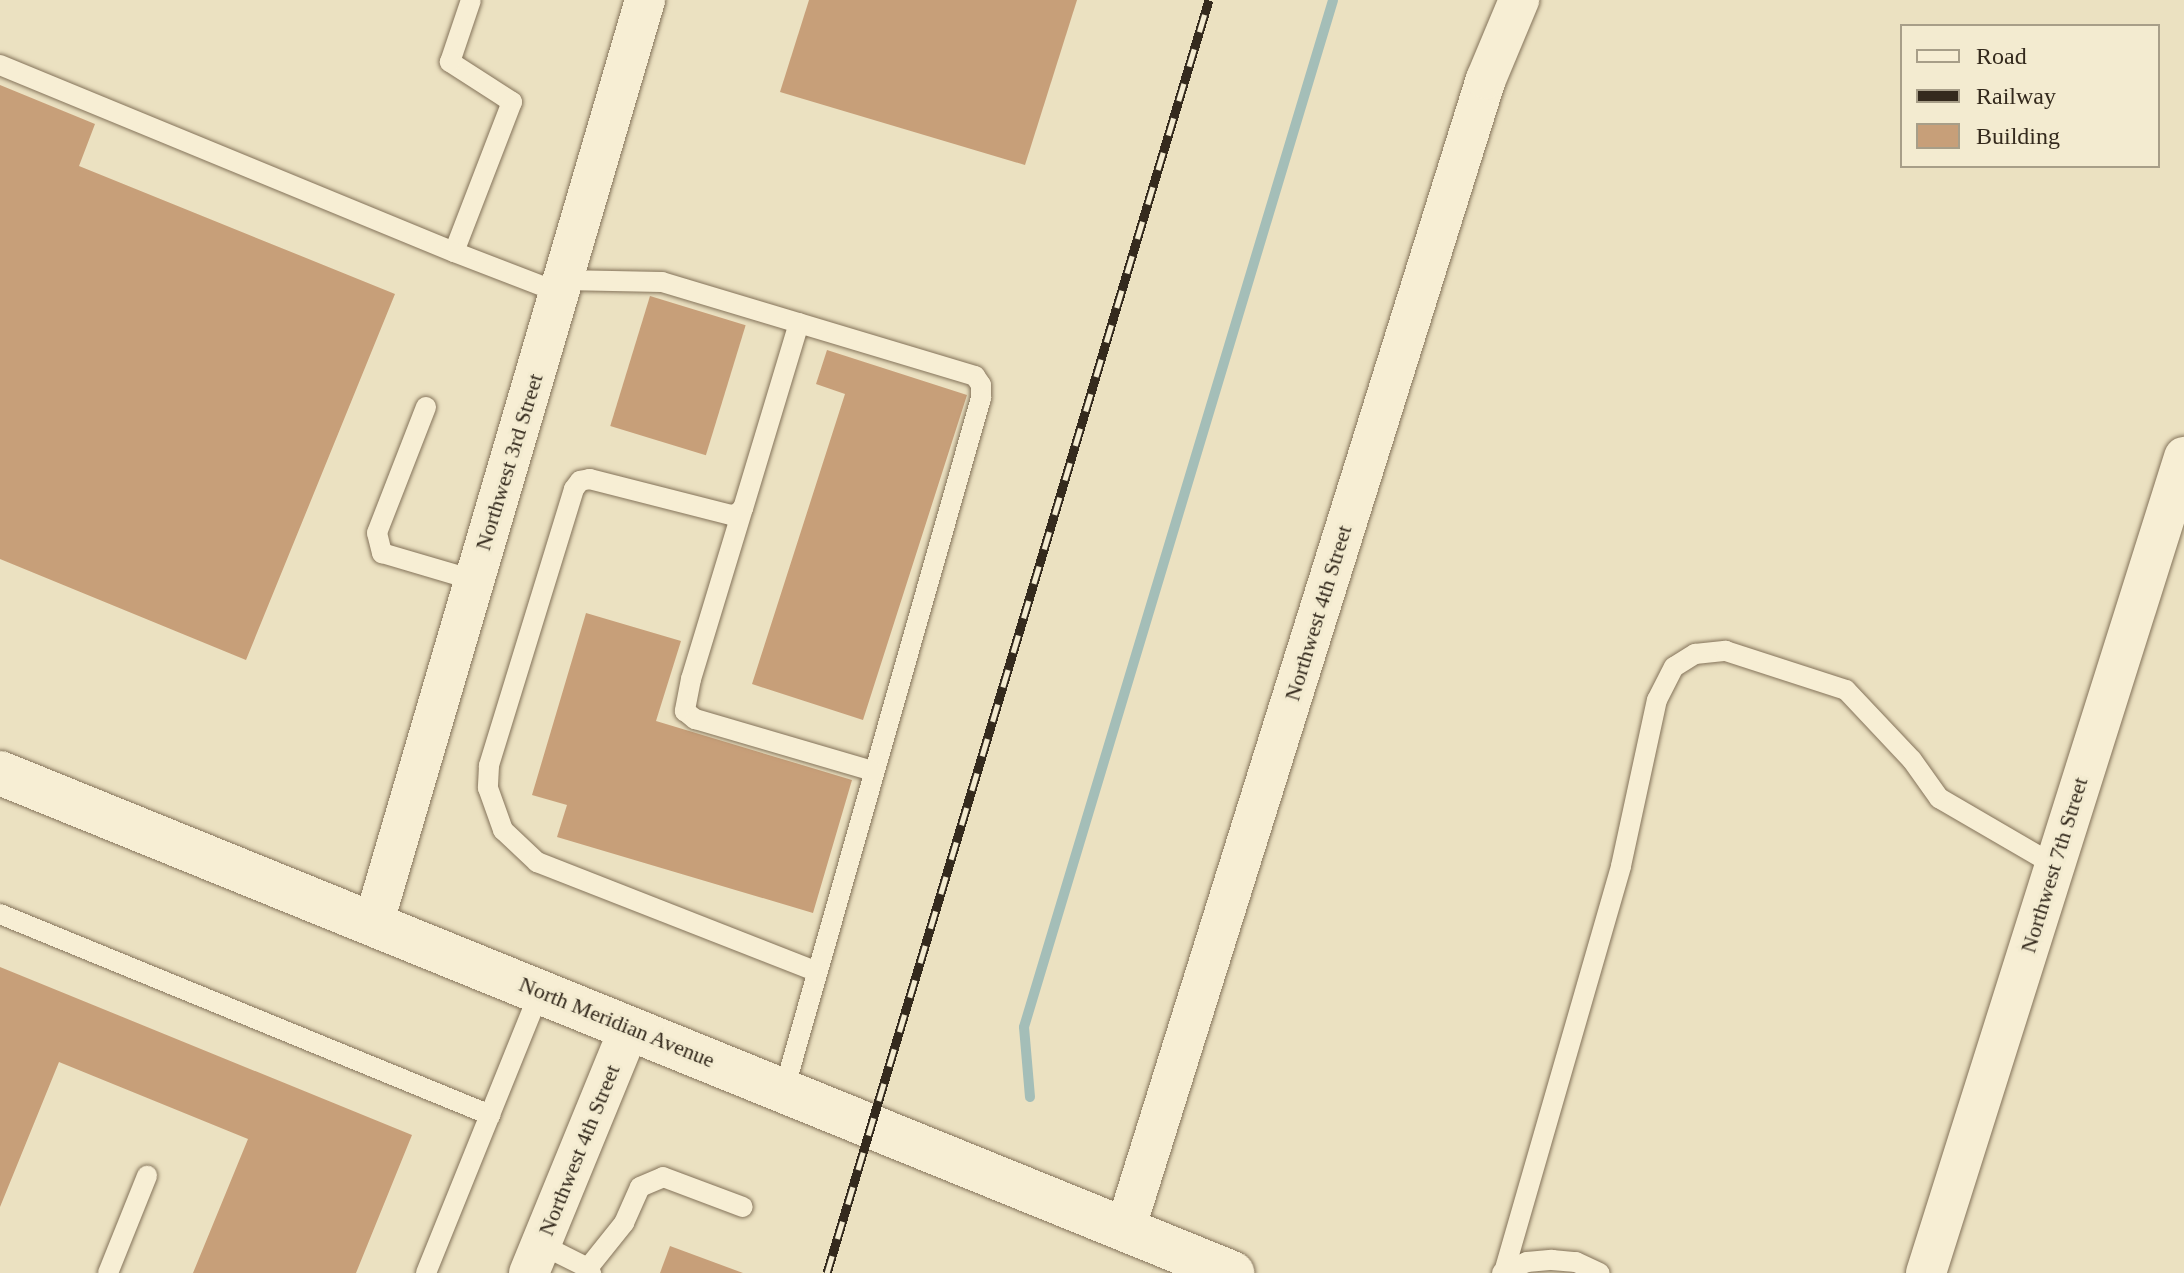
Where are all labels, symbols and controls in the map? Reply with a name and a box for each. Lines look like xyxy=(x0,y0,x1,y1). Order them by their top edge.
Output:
legend xyxy=(1900,24,2160,168)
text: Road xyxy=(1976,43,2027,69)
text: Railway xyxy=(1976,83,2056,109)
text: Building xyxy=(1976,123,2060,149)
street label: Northwest 3rd Street xyxy=(470,370,548,554)
street label: Northwest 4th Street xyxy=(1279,522,1357,704)
street label: Northwest 7th Street xyxy=(2015,774,2093,956)
street label: North Meridian Avenue xyxy=(515,970,719,1074)
street label: Northwest 4th Street xyxy=(533,1061,625,1239)

